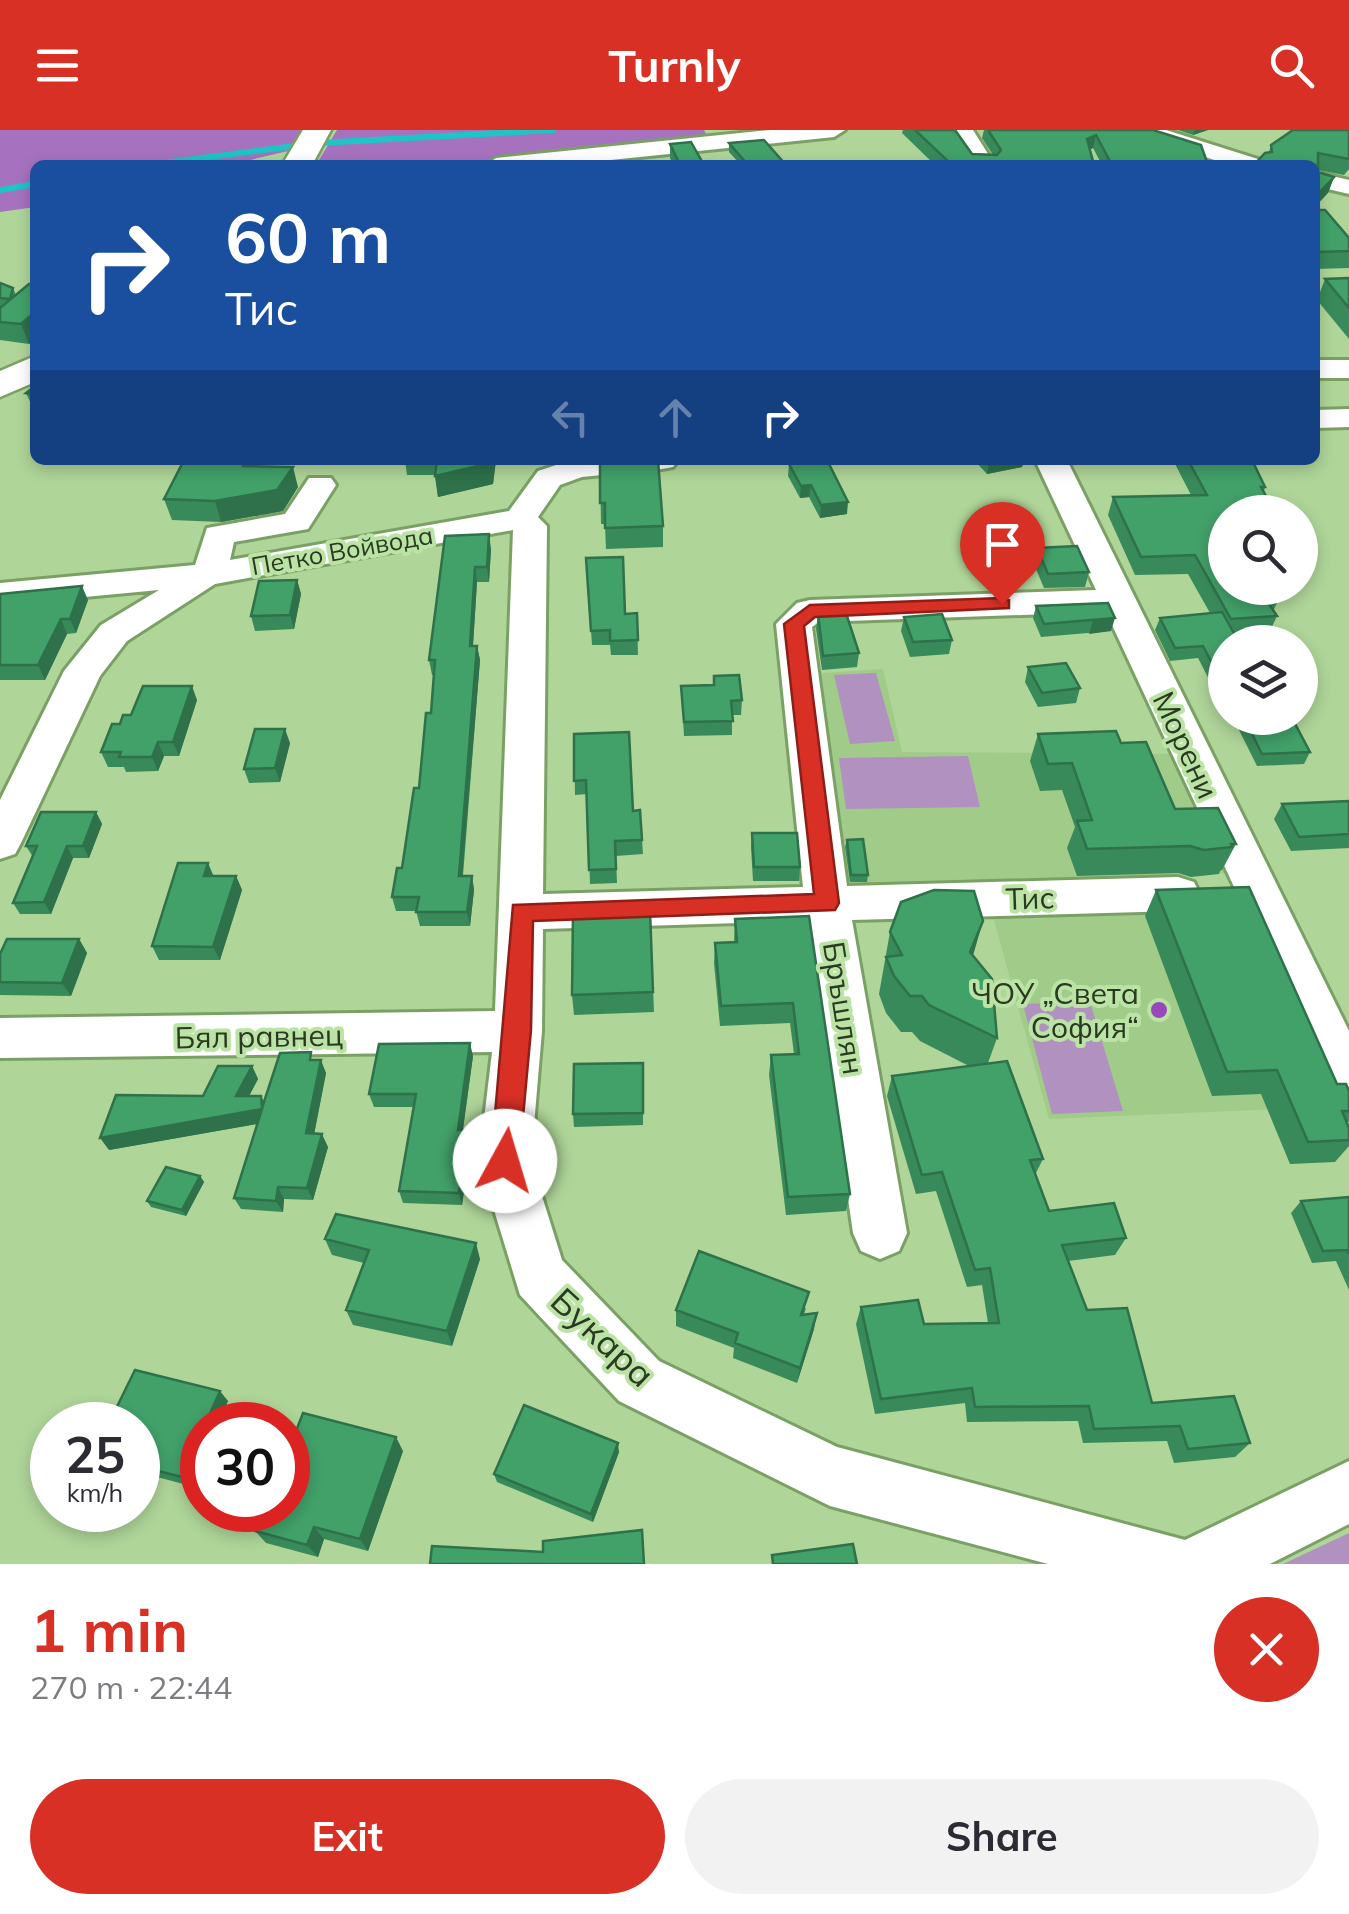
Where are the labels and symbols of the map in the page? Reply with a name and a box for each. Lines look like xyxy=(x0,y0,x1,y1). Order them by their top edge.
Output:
pin xyxy=(960,502,1045,605)
street label: Петко Войвода xyxy=(249,519,435,581)
street label: Морени xyxy=(1145,685,1227,805)
street label: Тис xyxy=(1005,878,1055,918)
street label: Бръшлян xyxy=(815,939,873,1077)
place label: ЧОУ „Света София“ xyxy=(971,974,1139,1046)
marker: ЧОУ „Света София“ xyxy=(1148,999,1170,1021)
street label: Бял равнец xyxy=(174,1016,344,1056)
position arrow xyxy=(453,1109,557,1213)
street label: Букара xyxy=(542,1278,664,1396)
speed limit sign: 30 xyxy=(180,1402,310,1532)

